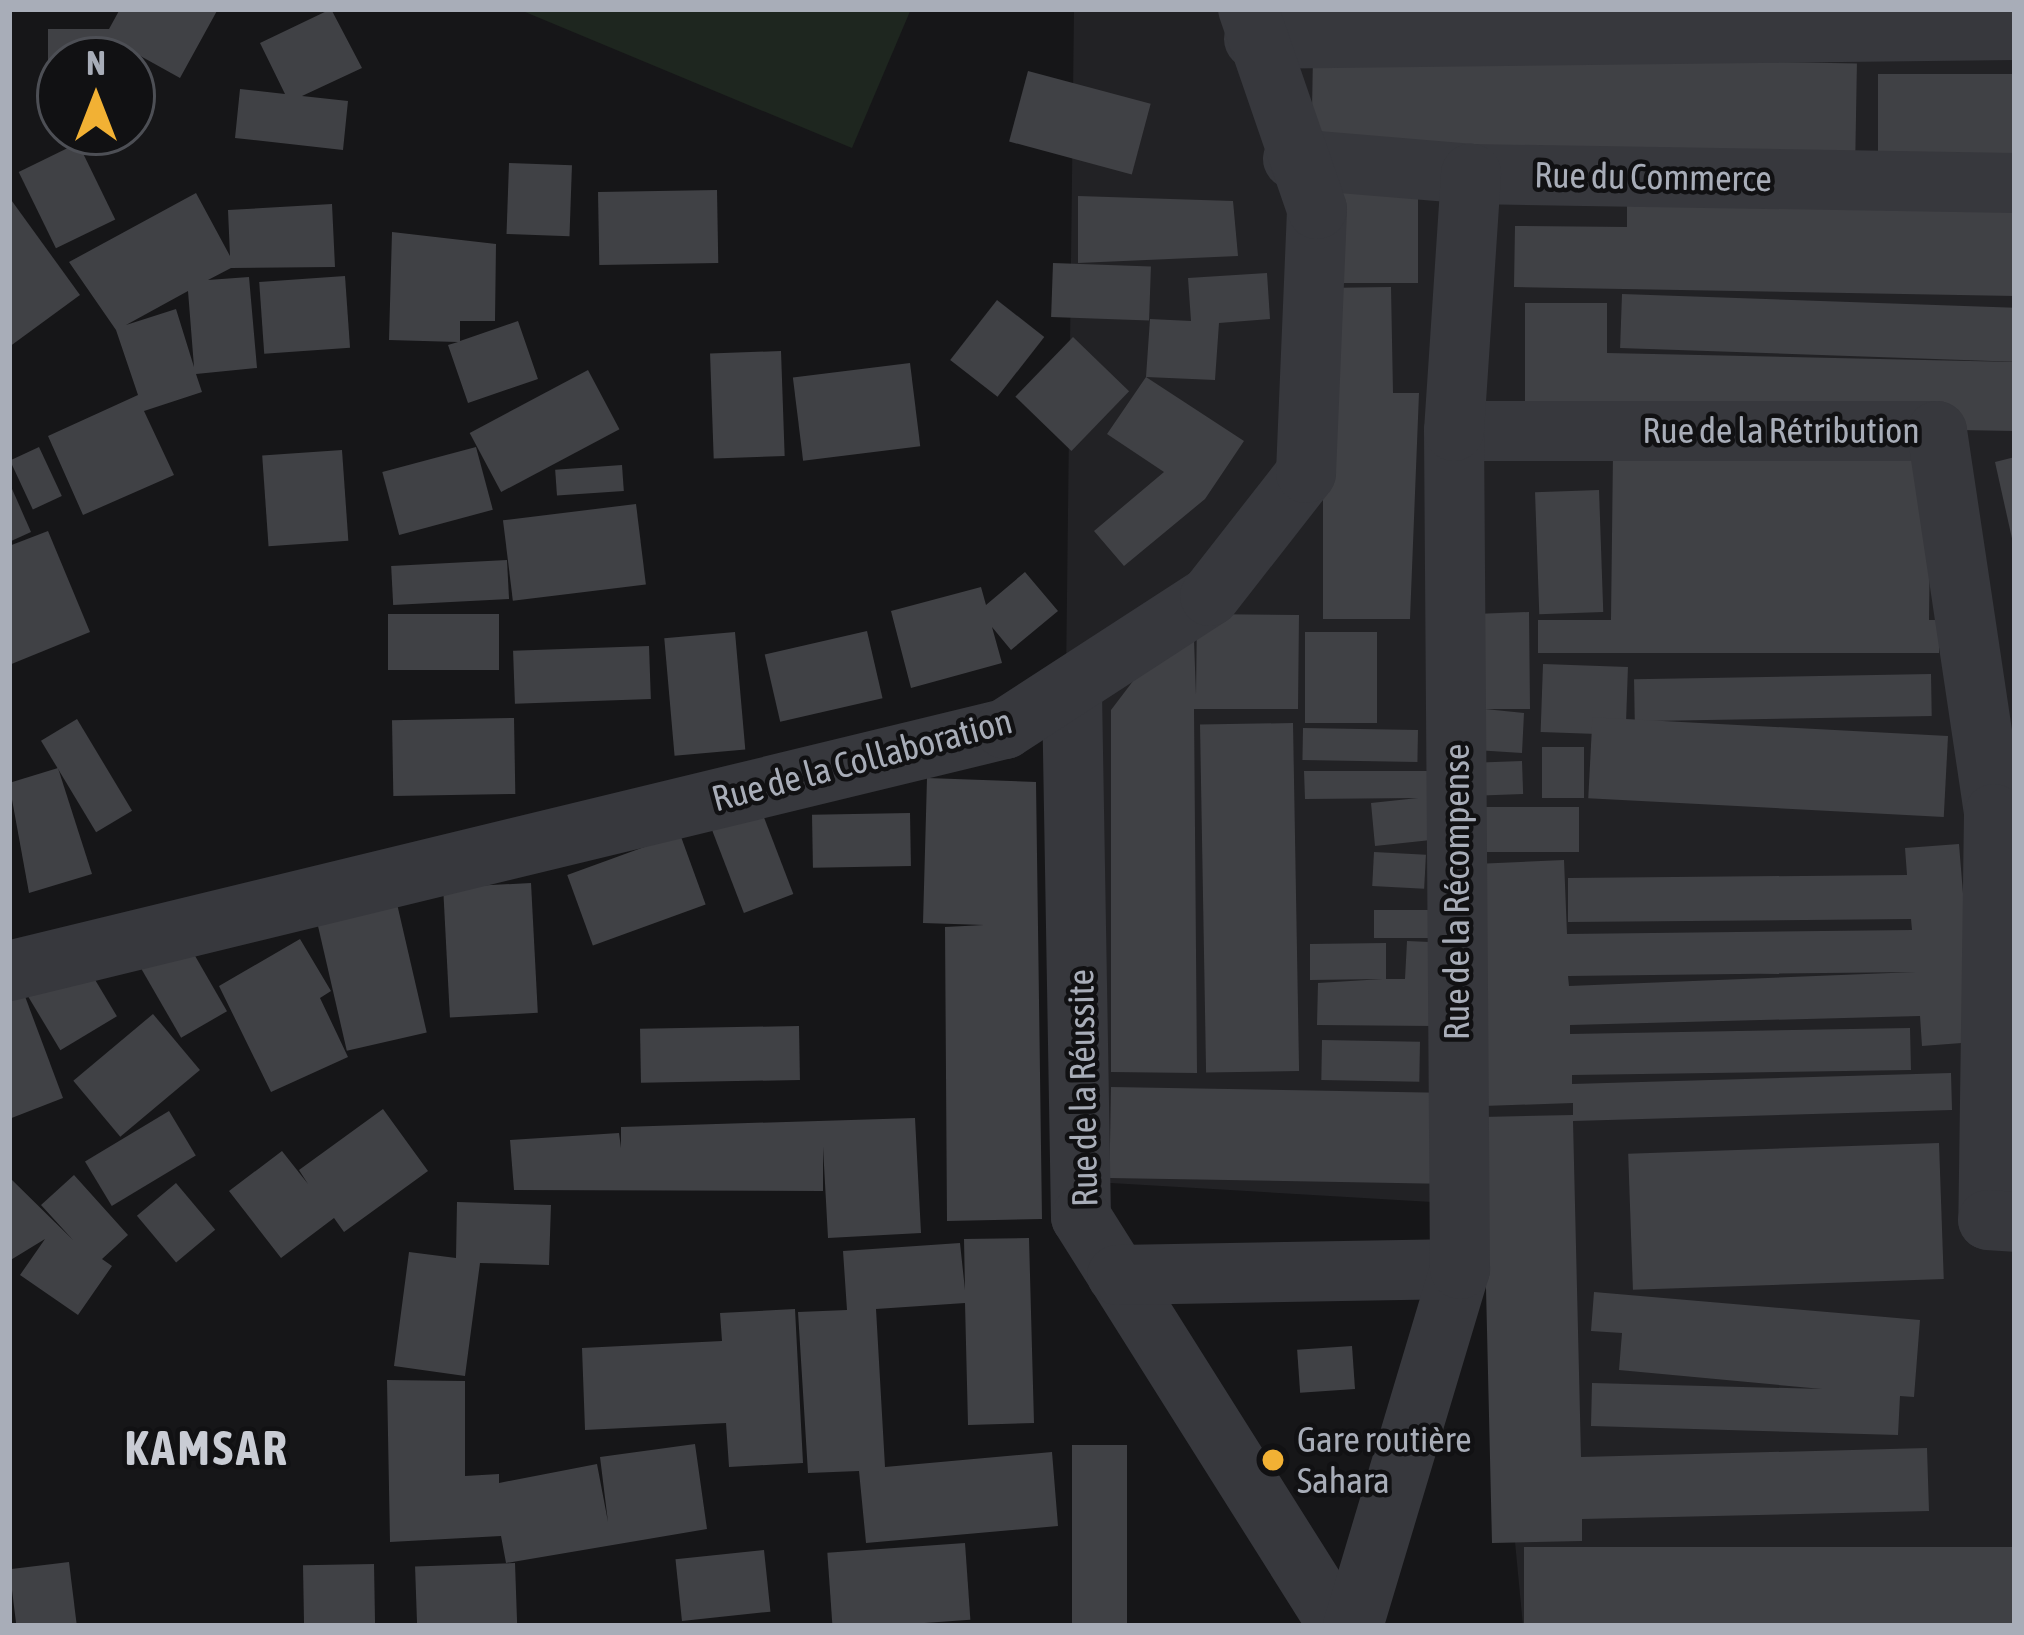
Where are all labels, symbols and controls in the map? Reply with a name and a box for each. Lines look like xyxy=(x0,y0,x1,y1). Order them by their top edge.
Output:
north arrow xyxy=(36,36,156,156)
text: N xyxy=(86,44,106,82)
street label: Rue du Commerce xyxy=(1534,153,1772,201)
street label: Rue de la Rétribution xyxy=(1642,409,1920,453)
street label: Rue de la Collaboration xyxy=(707,699,1017,821)
street label: Rue de la Récompense xyxy=(1435,744,1479,1040)
street label: Rue de la Réussite xyxy=(1059,969,1107,1207)
place label: Gare routière Sahara xyxy=(1297,1417,1472,1502)
district label: KAMSAR xyxy=(125,1419,289,1477)
marker: Gare routière Sahara xyxy=(1260,1447,1286,1473)

